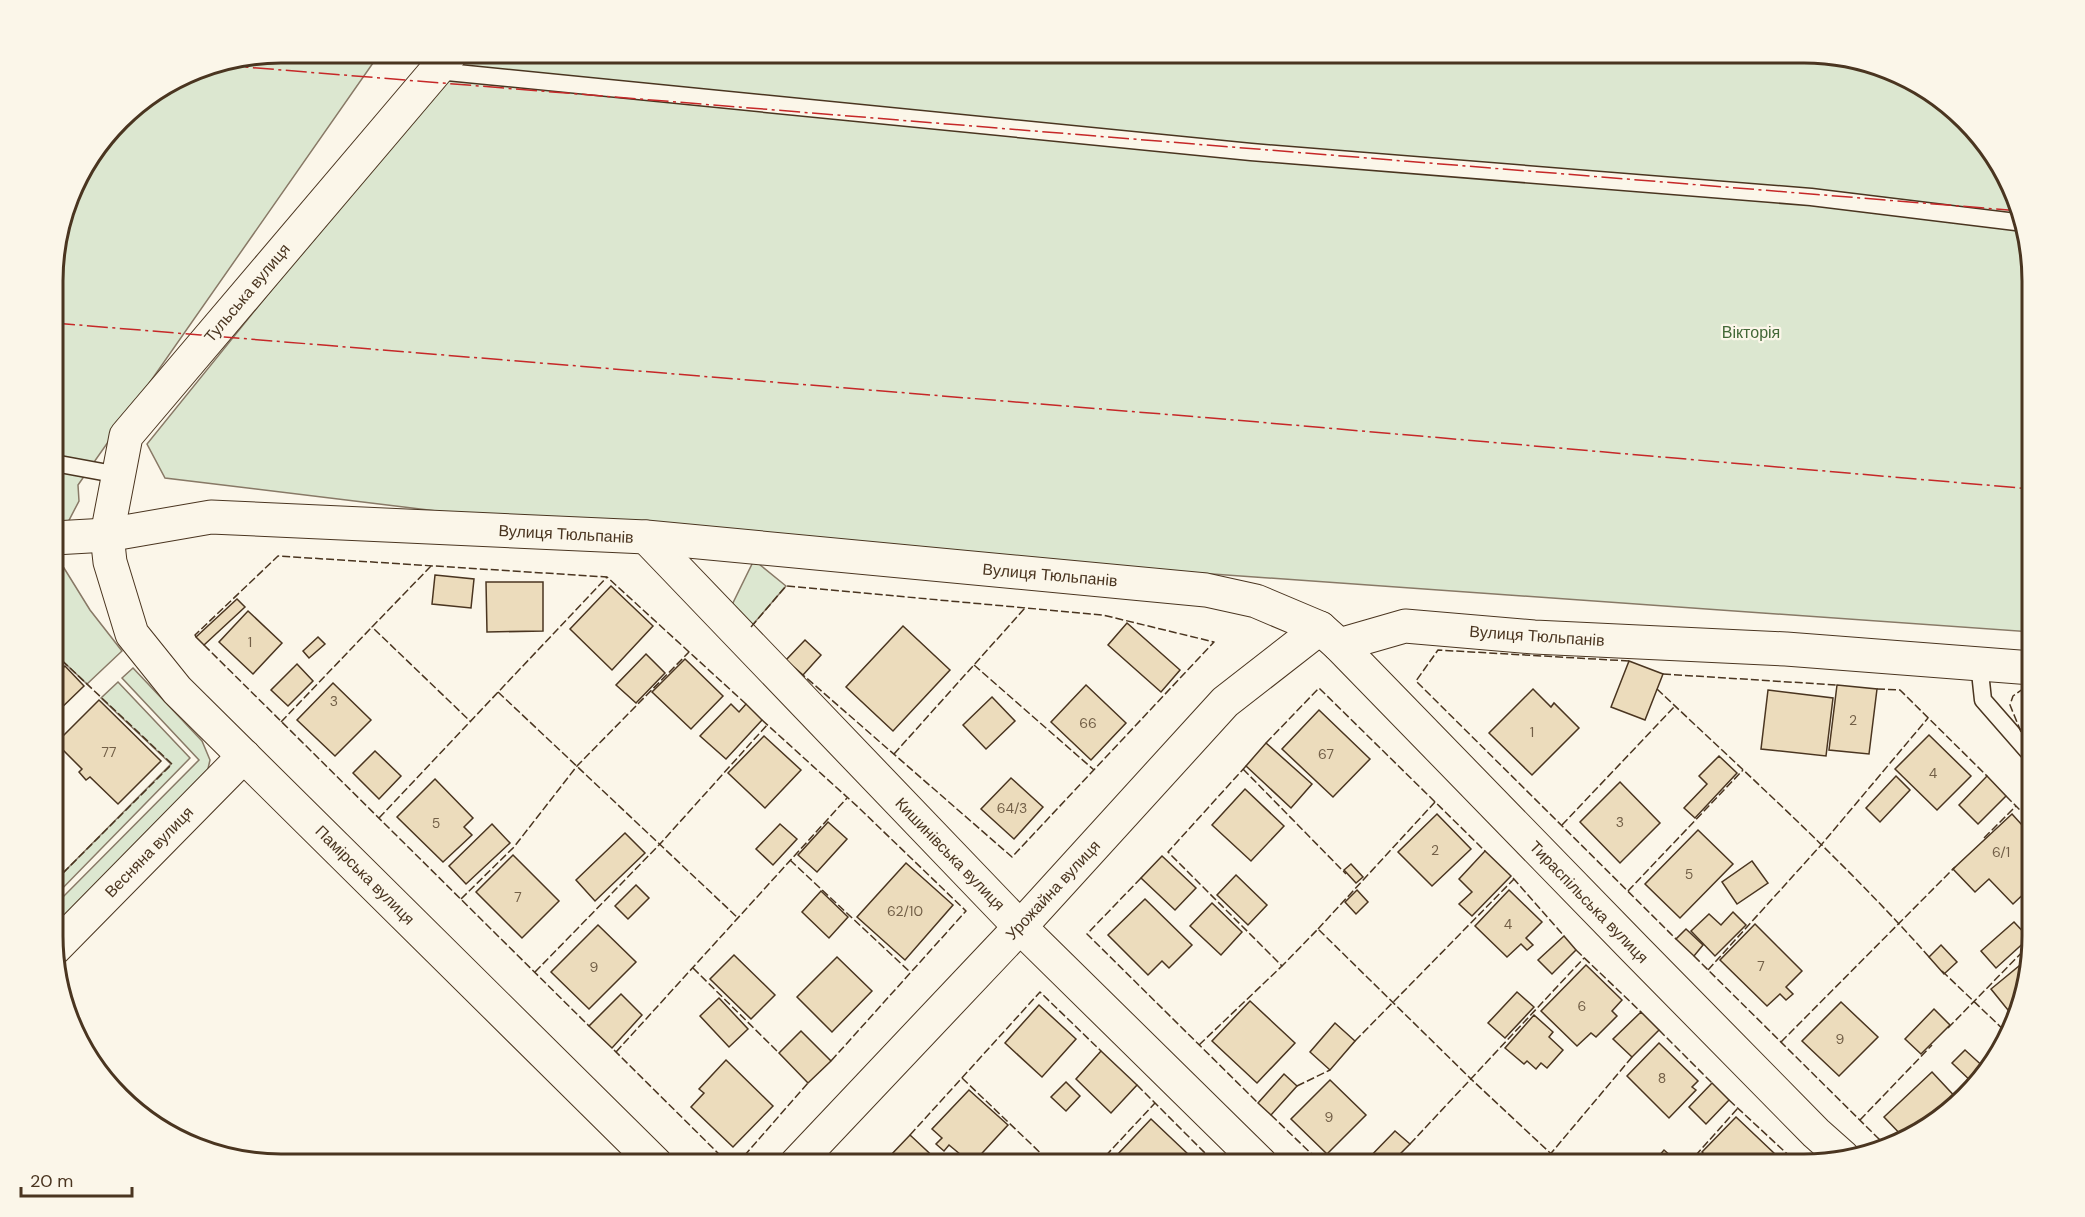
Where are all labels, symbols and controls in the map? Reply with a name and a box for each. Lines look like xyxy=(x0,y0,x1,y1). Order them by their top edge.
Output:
street label: Тульська вулиця xyxy=(199,239,295,347)
park label: Вікторія xyxy=(1722,322,1780,343)
street label: Вулиця Тюльпанів xyxy=(498,520,634,548)
street label: Вулиця Тюльпанів xyxy=(982,559,1118,591)
street label: Вулиця Тюльпанів xyxy=(1469,621,1605,651)
house number: 1 xyxy=(248,633,252,651)
house number: 3 xyxy=(330,692,338,710)
house number: 2 xyxy=(1849,711,1857,729)
house number: 66 xyxy=(1079,714,1097,732)
house number: 1 xyxy=(1530,723,1534,741)
house number: 77 xyxy=(102,743,116,761)
house number: 67 xyxy=(1318,745,1334,763)
house number: 4 xyxy=(1929,764,1938,782)
street label: Кишинівська вулиця xyxy=(891,793,1009,915)
house number: 64/3 xyxy=(997,799,1027,817)
street label: Весняна вулиця xyxy=(100,802,198,902)
house number: 3 xyxy=(1616,813,1624,831)
house number: 5 xyxy=(432,814,440,832)
street label: Памірська вулиця xyxy=(311,821,419,929)
street label: Урожайна вулиця xyxy=(1001,835,1105,945)
street label: Тираспільська вулиця xyxy=(1525,836,1653,968)
house number: 2 xyxy=(1431,841,1439,859)
house number: 6/1 xyxy=(1992,843,2010,861)
house number: 5 xyxy=(1685,865,1693,883)
house number: 7 xyxy=(514,888,522,906)
house number: 62/10 xyxy=(887,902,923,920)
house number: 4 xyxy=(1504,915,1513,933)
house number: 7 xyxy=(1757,957,1765,975)
house number: 9 xyxy=(590,958,599,976)
house number: 6 xyxy=(1578,997,1586,1015)
house number: 9 xyxy=(1836,1030,1845,1048)
house number: 8 xyxy=(1658,1069,1666,1087)
house number: 9 xyxy=(1325,1108,1334,1126)
scale bar xyxy=(21,1160,132,1198)
text: 20 m xyxy=(30,1169,73,1193)

